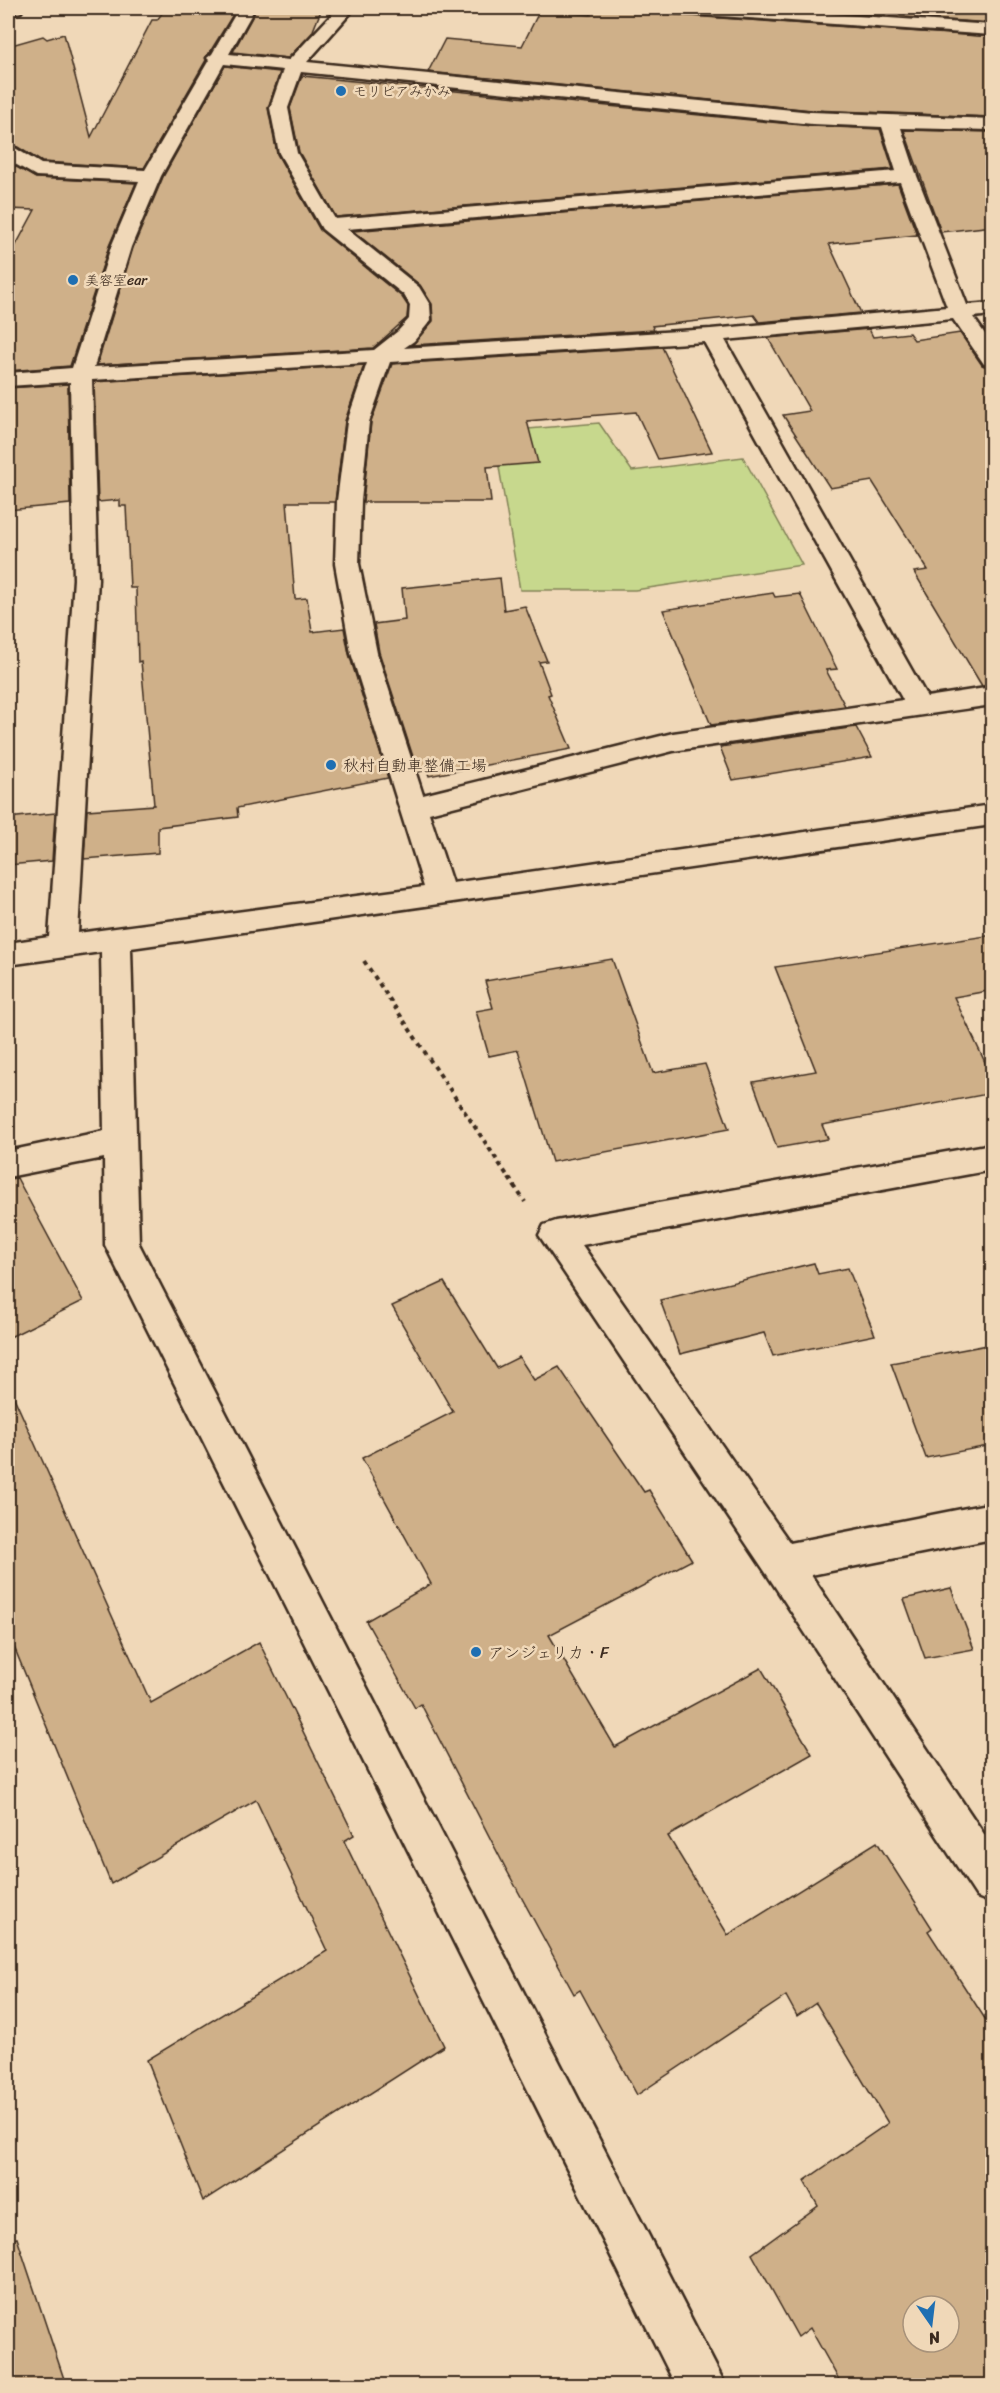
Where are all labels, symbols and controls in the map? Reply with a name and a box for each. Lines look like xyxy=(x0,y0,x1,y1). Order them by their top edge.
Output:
place label: モリピアみかみ xyxy=(353,79,451,104)
marker: モリピアみかみ xyxy=(334,84,348,98)
place label: 美容室ear xyxy=(85,268,148,293)
marker: 美容室ear xyxy=(66,273,80,287)
place label: 秋村自動車整備工場 xyxy=(343,751,487,780)
marker: 秋村自動車整備工場 xyxy=(324,758,338,772)
place label: アンジェリカ・F xyxy=(488,1638,610,1667)
marker: アンジェリカ・F xyxy=(469,1645,483,1659)
north arrow xyxy=(901,2294,961,2354)
text: N xyxy=(925,2322,944,2354)

